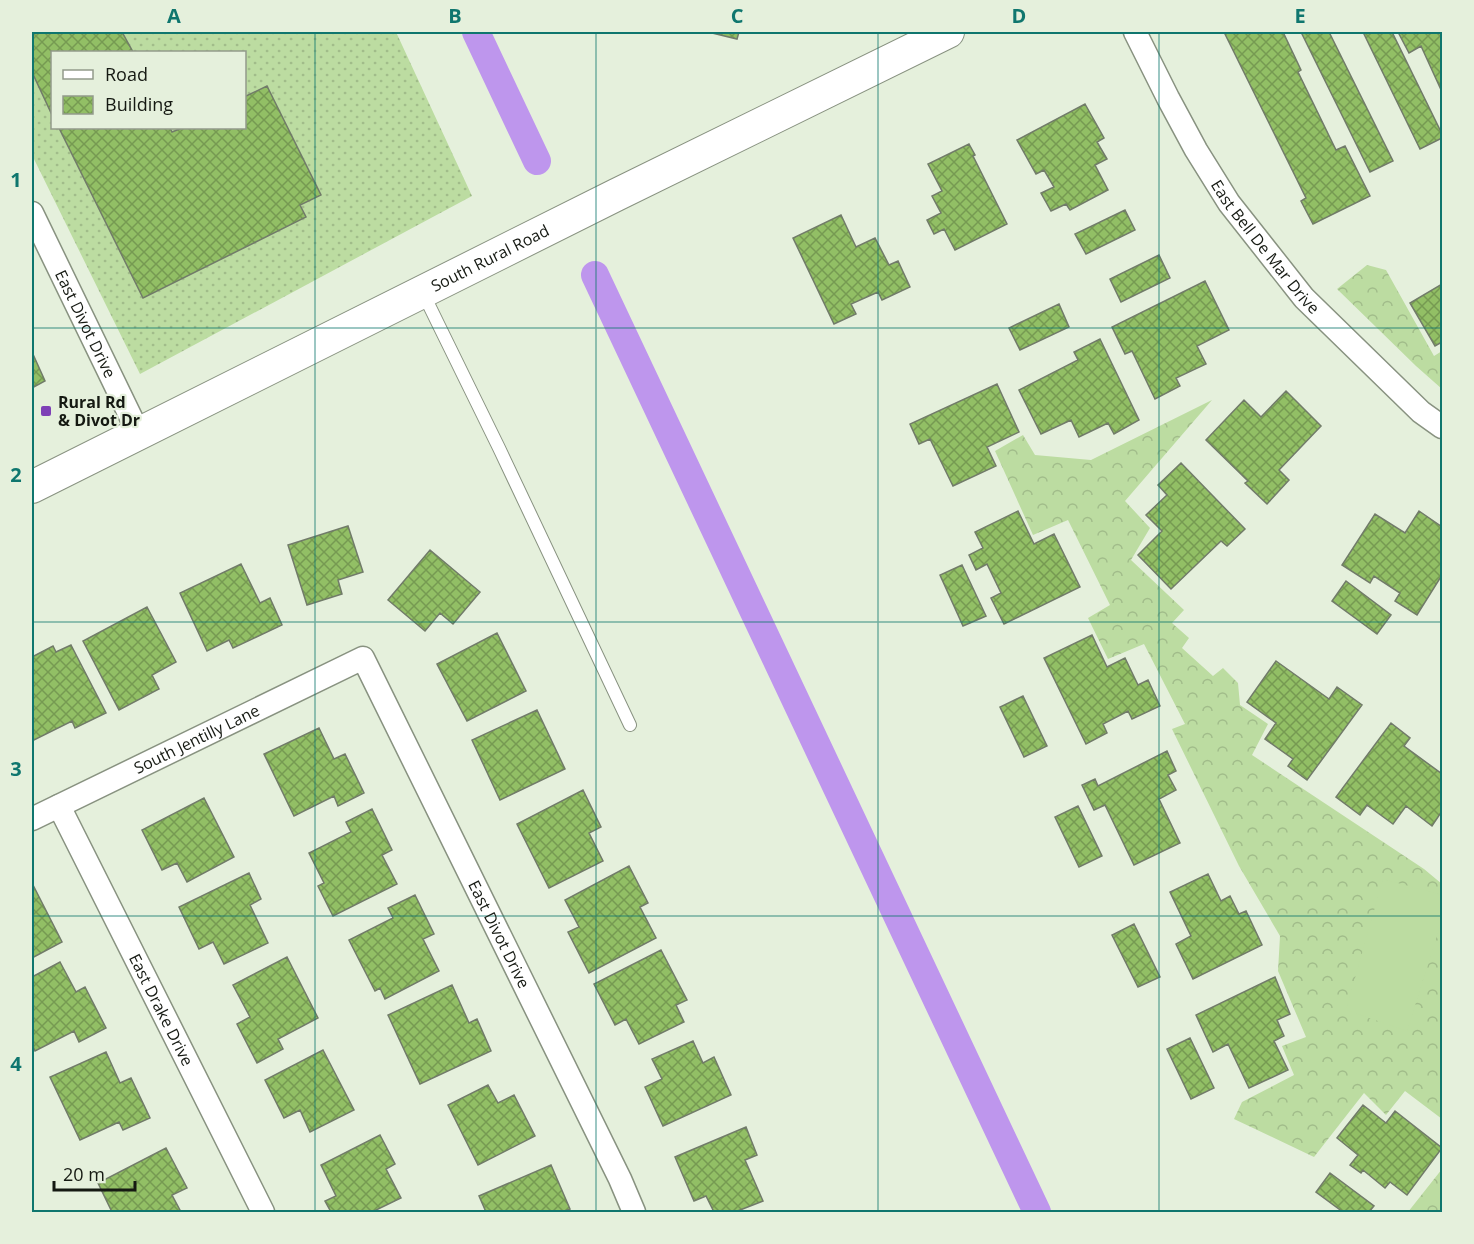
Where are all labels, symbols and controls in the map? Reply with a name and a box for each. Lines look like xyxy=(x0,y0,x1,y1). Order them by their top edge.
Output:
text: A xyxy=(167,2,181,29)
text: B xyxy=(448,2,462,29)
text: C xyxy=(731,2,744,29)
text: D xyxy=(1012,2,1026,29)
text: E xyxy=(1294,2,1306,29)
legend xyxy=(51,51,246,129)
text: Road xyxy=(105,62,148,86)
text: Building xyxy=(105,92,173,116)
text: 1 xyxy=(10,166,22,193)
street label: East Bell De Mar Drive xyxy=(1206,175,1325,318)
street label: South Rural Road xyxy=(427,219,553,297)
street label: East Divot Drive xyxy=(50,266,121,381)
place label: Rural Rd & Divot Dr xyxy=(58,391,140,431)
marker: Rural Rd & Divot Dr xyxy=(39,404,53,418)
text: 2 xyxy=(10,461,22,488)
street label: South Jentilly Lane xyxy=(130,699,263,779)
text: 3 xyxy=(10,755,22,782)
street label: East Divot Drive xyxy=(463,877,535,992)
street label: East Drake Drive xyxy=(124,950,199,1070)
text: 4 xyxy=(10,1050,22,1077)
scale bar xyxy=(54,1154,135,1192)
text: 20 m xyxy=(63,1162,105,1186)

